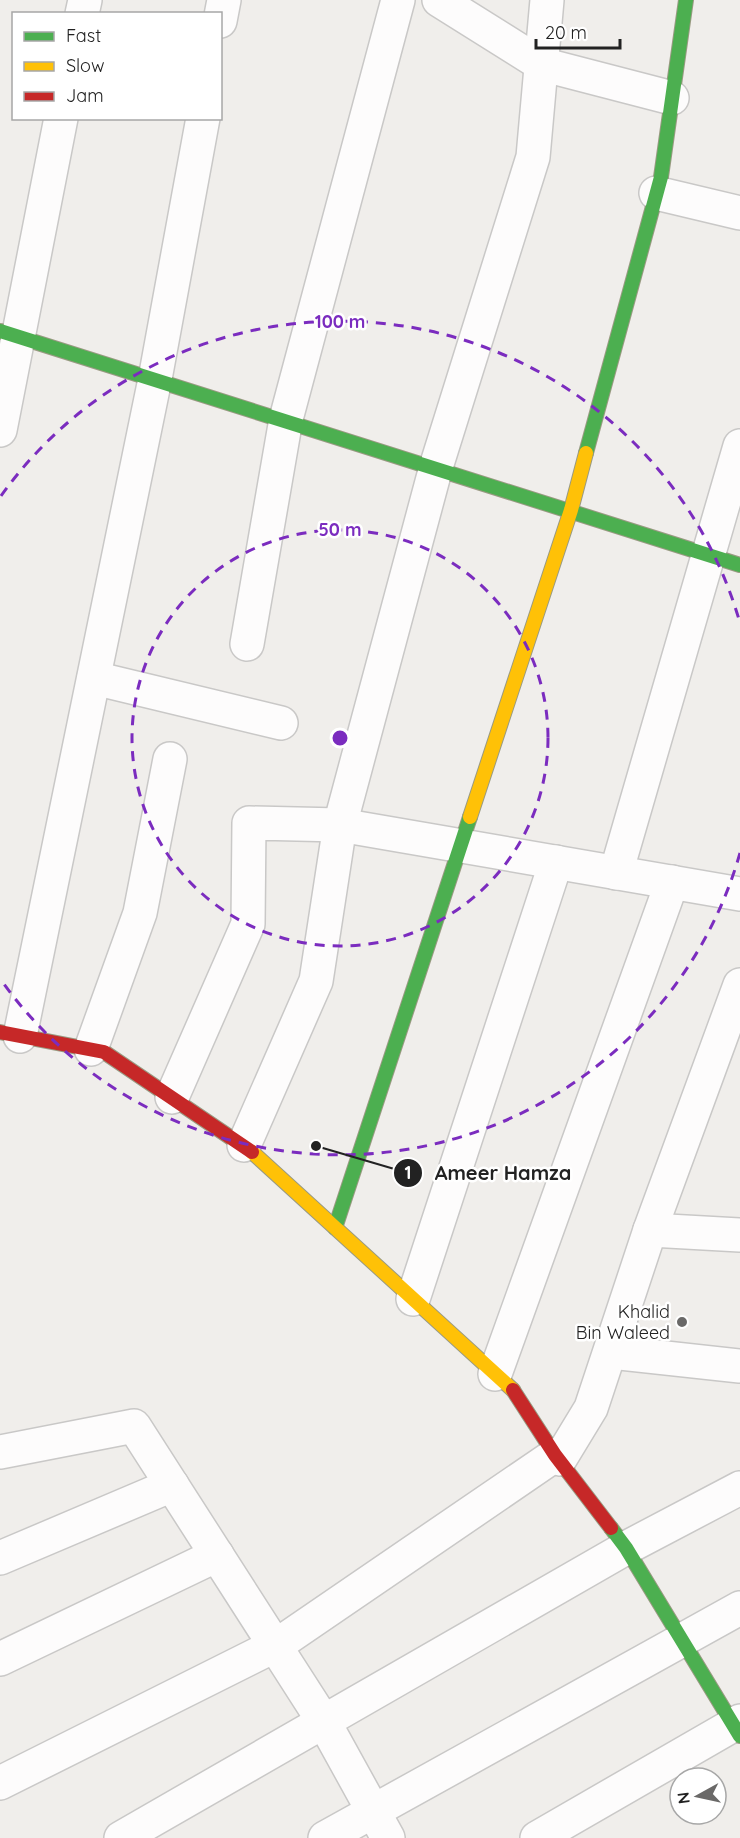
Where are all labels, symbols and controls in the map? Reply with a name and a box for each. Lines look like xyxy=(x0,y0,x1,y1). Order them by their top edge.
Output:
legend xyxy=(12,12,222,120)
scale bar xyxy=(536,12,620,50)
text: 20 m xyxy=(545,21,587,44)
text: Fast xyxy=(66,24,101,47)
text: Slow xyxy=(66,54,104,77)
text: Jam xyxy=(66,84,104,107)
text: 100 m xyxy=(315,310,365,333)
text: 50 m xyxy=(318,518,362,541)
centre of rings xyxy=(330,728,350,748)
callout: Ameer Hamza xyxy=(393,1154,583,1192)
text: Ameer Hamza xyxy=(435,1160,571,1185)
text: 1 xyxy=(404,1161,412,1184)
place label: Khalid Bin Waleed xyxy=(576,1300,670,1344)
marker: Khalid Bin Waleed xyxy=(675,1315,689,1329)
north arrow xyxy=(668,1766,728,1826)
text: N xyxy=(672,1791,694,1805)

